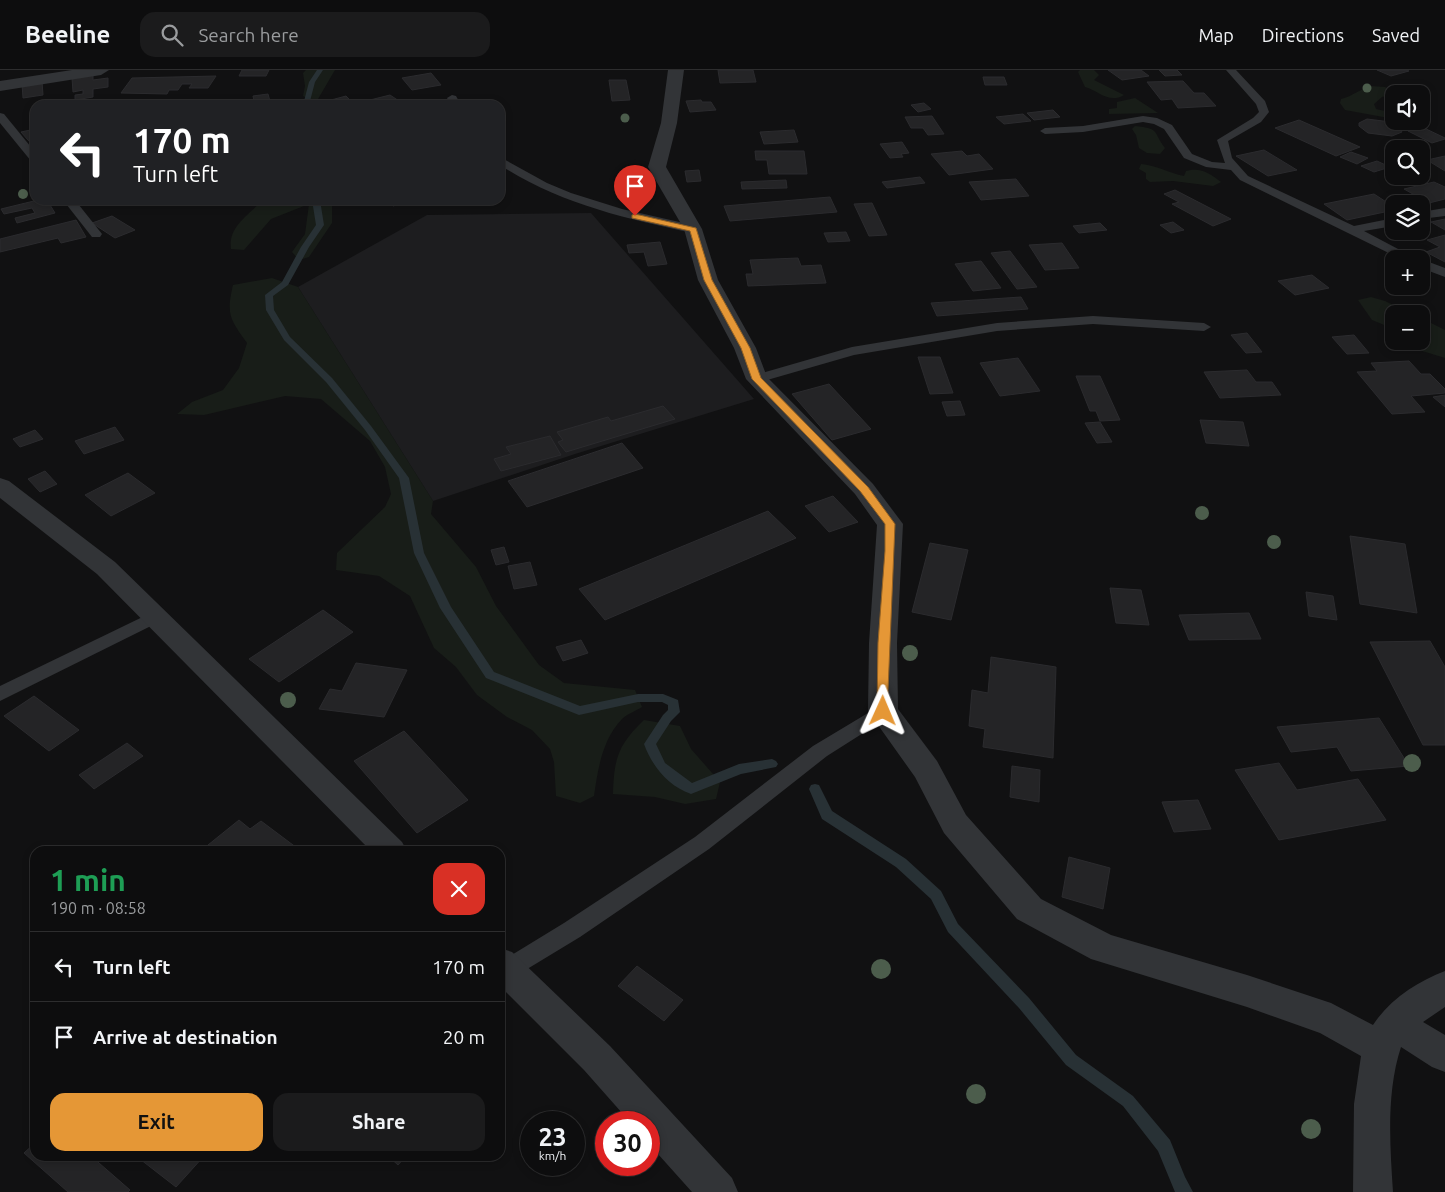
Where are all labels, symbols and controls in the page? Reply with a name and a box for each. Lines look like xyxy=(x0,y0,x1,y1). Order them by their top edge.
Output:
search box xyxy=(140,12,490,57)
text: Beeline xyxy=(25,21,110,48)
icon: search xyxy=(158,21,186,49)
text: Search here xyxy=(198,24,299,46)
text: Map xyxy=(1198,25,1234,45)
text: Directions xyxy=(1262,25,1344,45)
text: Saved xyxy=(1372,25,1420,45)
map controls xyxy=(1385,85,1430,350)
button: sound xyxy=(1385,85,1430,130)
icon: left xyxy=(50,120,115,185)
text: 170 m xyxy=(133,120,231,160)
button: search xyxy=(1385,140,1430,185)
text: Turn left xyxy=(133,161,218,186)
pin xyxy=(614,165,656,216)
icon: arrive xyxy=(621,172,649,200)
button: layers xyxy=(1385,195,1430,240)
button: + xyxy=(1385,250,1430,295)
button: − xyxy=(1385,305,1430,350)
position arrow xyxy=(856,684,908,736)
text: 1 min xyxy=(50,863,126,897)
button: close xyxy=(433,863,485,915)
text: 190 m · 08:58 xyxy=(50,899,146,917)
icon: left xyxy=(50,953,78,981)
text: Turn left xyxy=(93,956,171,978)
text: 170 m xyxy=(432,956,485,978)
icon: arrive xyxy=(50,1023,78,1051)
text: Arrive at destination xyxy=(93,1026,278,1048)
text: 20 m xyxy=(443,1026,485,1048)
button: Exit xyxy=(50,1093,263,1151)
button: Share xyxy=(273,1093,485,1151)
speed limit sign: 30 xyxy=(595,1111,660,1176)
text: 23 xyxy=(538,1123,567,1151)
text: km/h xyxy=(539,1149,566,1162)

